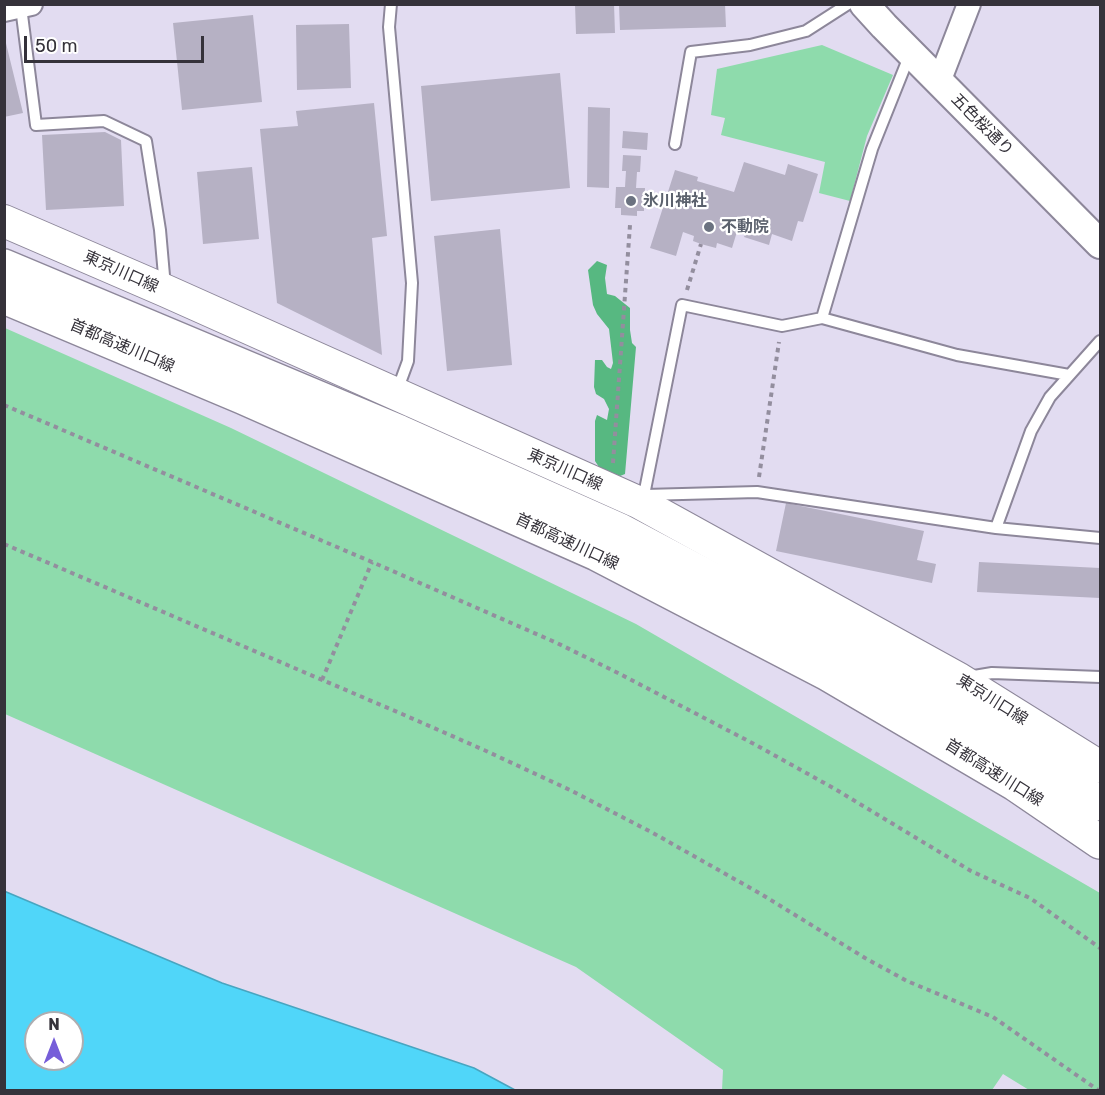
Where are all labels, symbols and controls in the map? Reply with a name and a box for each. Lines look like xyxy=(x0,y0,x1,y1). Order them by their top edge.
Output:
scale bar xyxy=(27,24,207,62)
text: 50 m xyxy=(35,35,78,57)
street label: 五色桜通り xyxy=(947,90,1017,160)
place label: 氷川神社 xyxy=(643,191,707,211)
marker: 氷川神社 xyxy=(624,194,638,208)
place label: 不動院 xyxy=(721,217,769,237)
marker: 不動院 xyxy=(702,220,716,234)
street label: 東京川口線 xyxy=(81,247,161,297)
street label: 首都高速川口線 xyxy=(67,315,177,377)
street label: 東京川口線 xyxy=(525,445,605,495)
street label: 首都高速川口線 xyxy=(512,510,622,574)
street label: 東京川口線 xyxy=(953,671,1031,729)
street label: 首都高速川口線 xyxy=(941,735,1047,811)
north arrow xyxy=(24,1011,84,1071)
text: N xyxy=(48,1015,60,1034)

